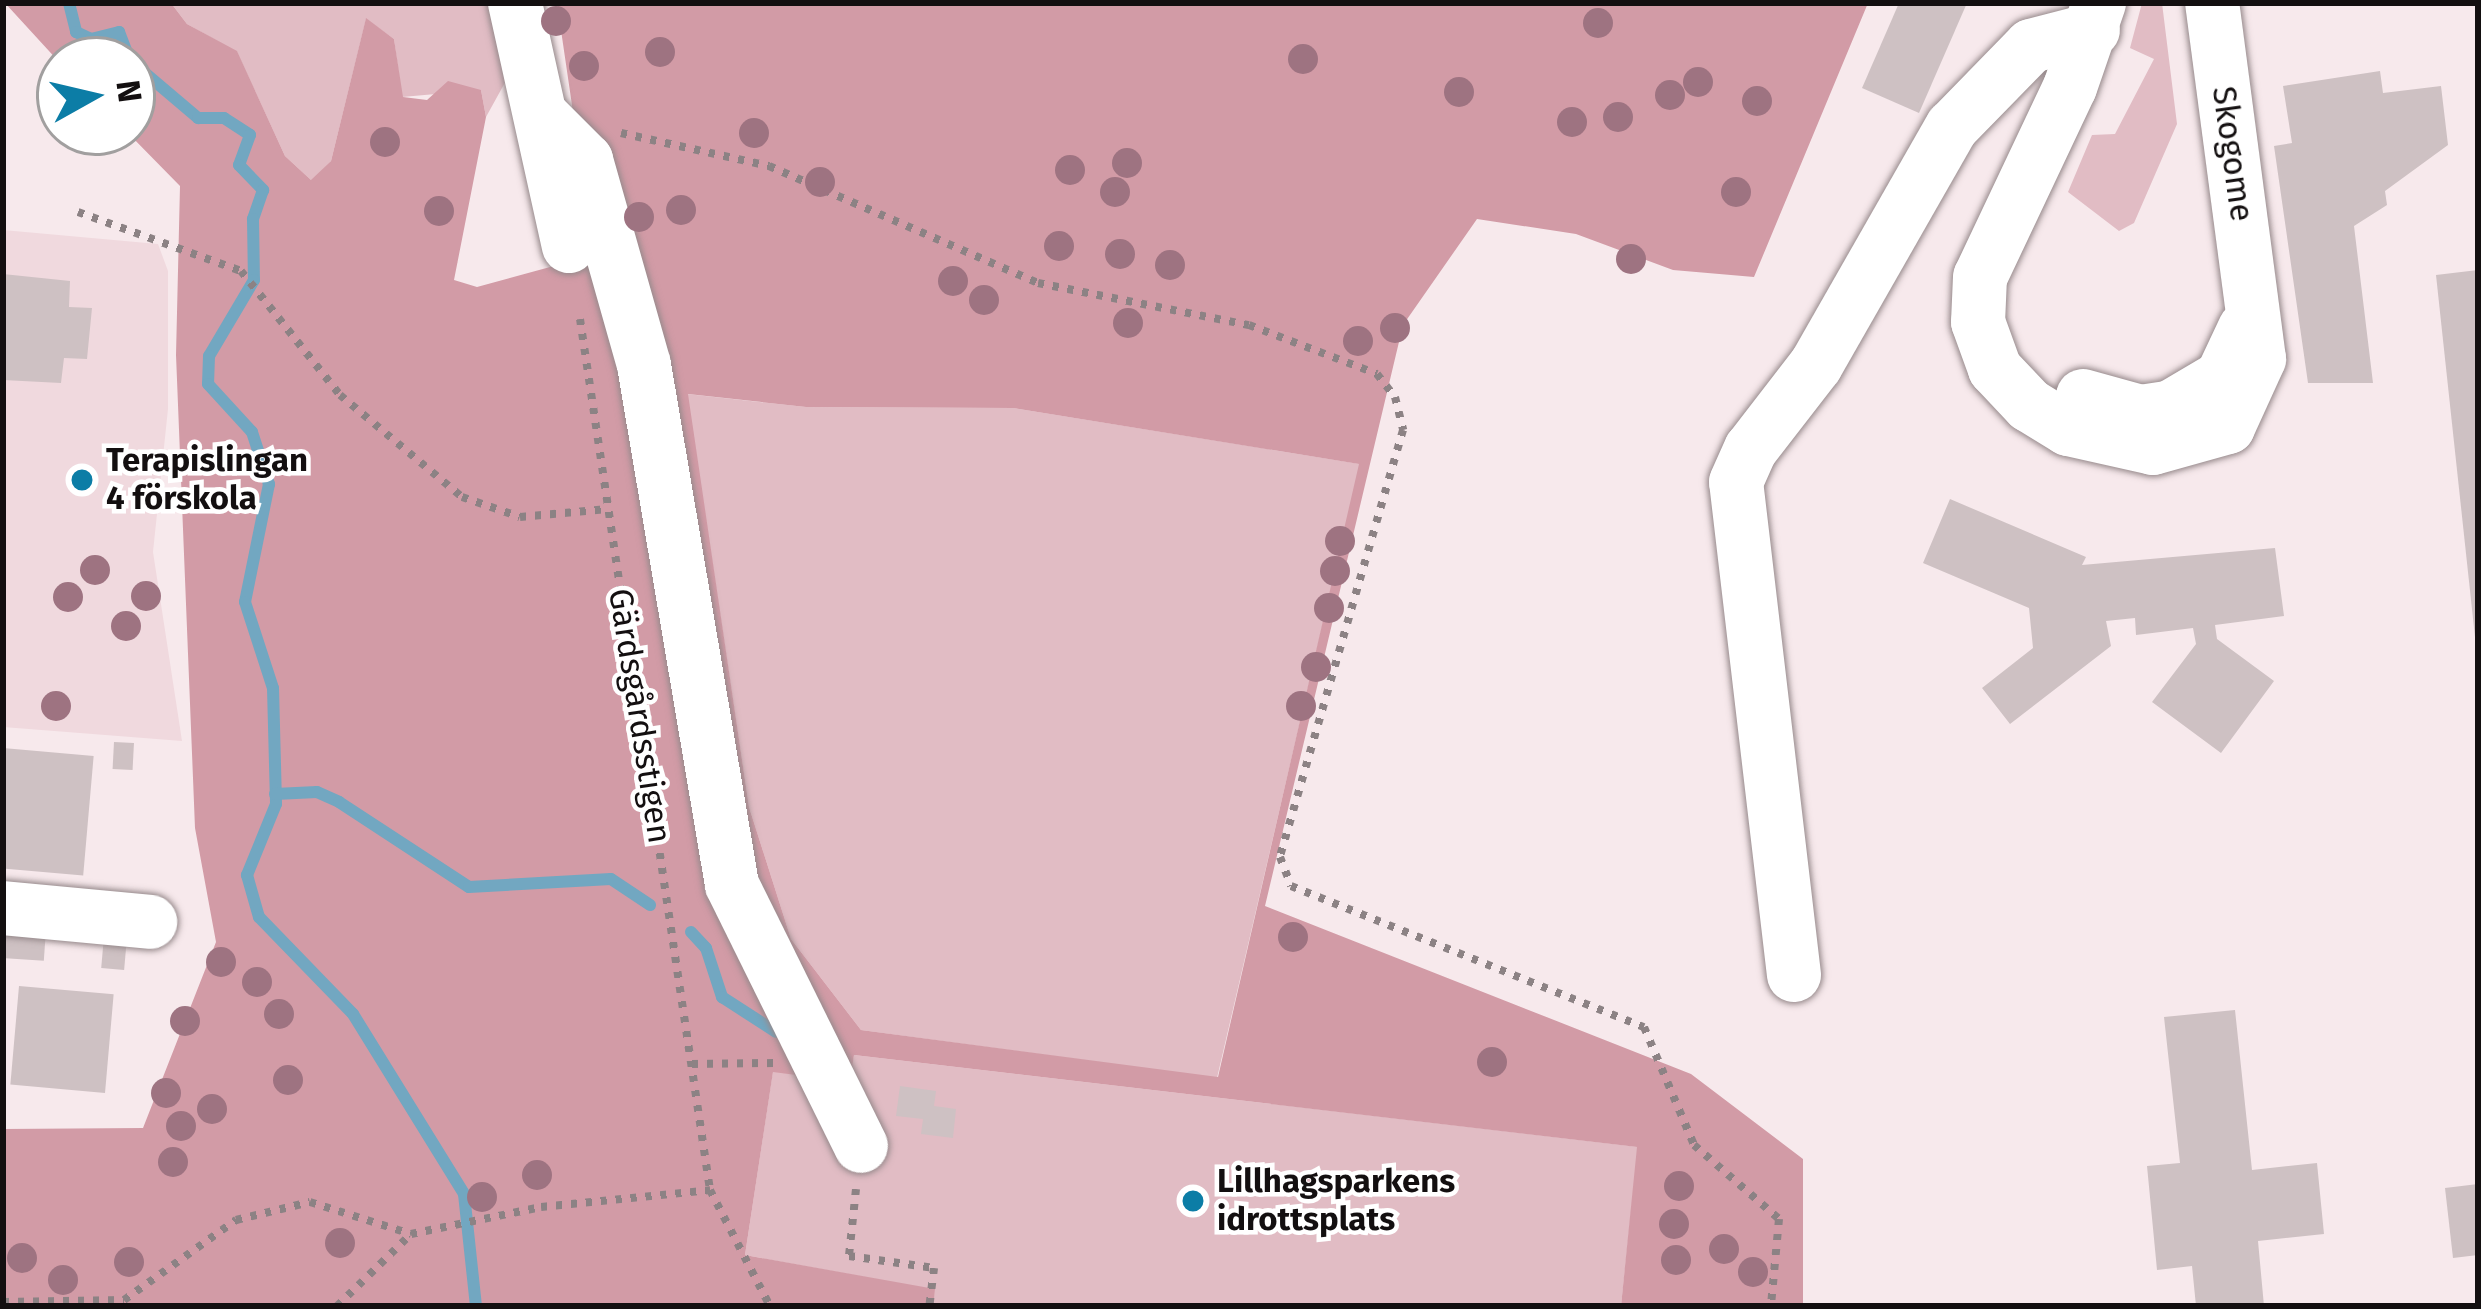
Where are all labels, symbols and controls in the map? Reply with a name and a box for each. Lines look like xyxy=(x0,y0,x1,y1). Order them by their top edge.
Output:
north arrow xyxy=(36,36,156,156)
text: N xyxy=(107,78,150,105)
street label: Skogome xyxy=(2203,84,2261,224)
place label: Terapislingan 4 förskola xyxy=(106,441,308,519)
marker: Terapislingan 4 förskola xyxy=(69,467,95,493)
street label: Gärdsgårdsstigen xyxy=(599,586,679,846)
place label: Lillhagsparkens idrottsplats xyxy=(1217,1162,1455,1240)
marker: Lillhagsparkens idrottsplats xyxy=(1180,1188,1206,1214)

